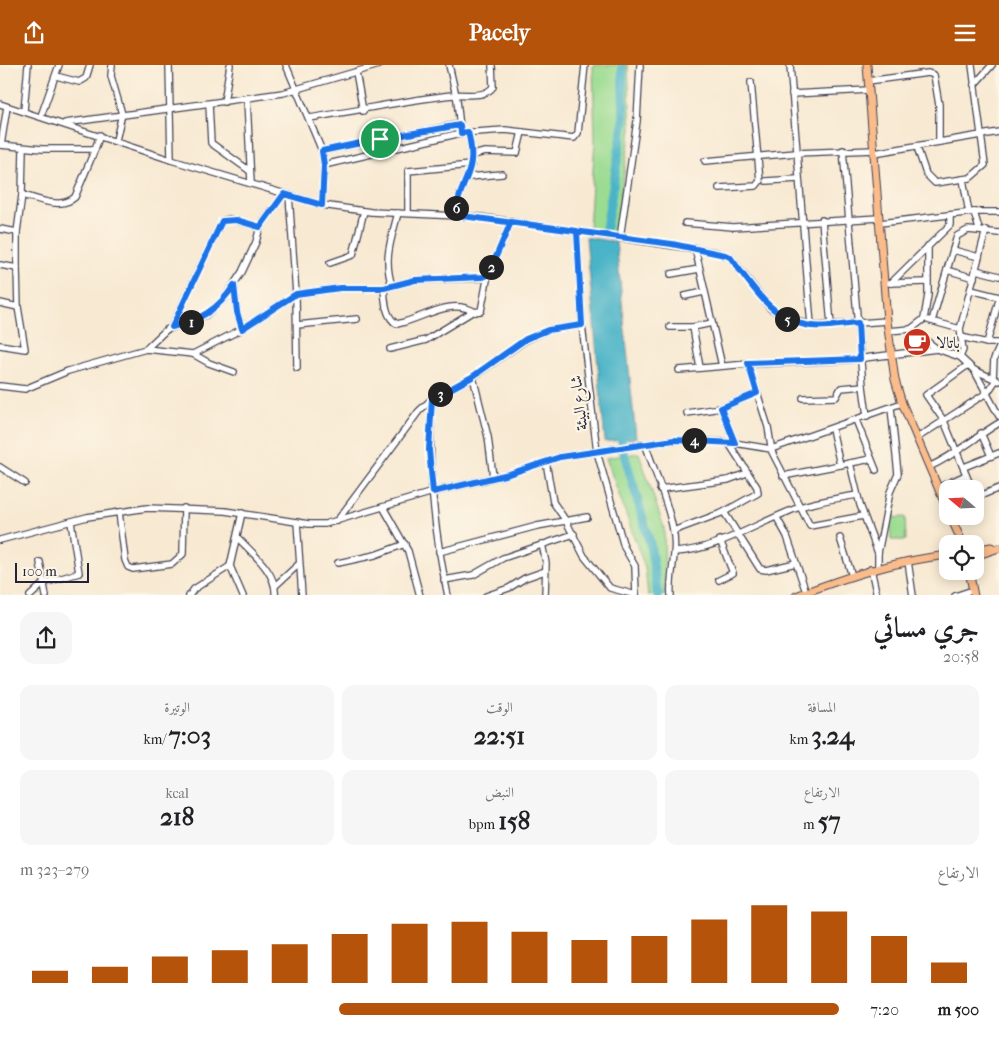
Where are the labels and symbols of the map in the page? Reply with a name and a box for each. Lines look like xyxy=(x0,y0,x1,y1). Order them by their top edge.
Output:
pin xyxy=(359,118,401,160)
pin: 6 xyxy=(444,195,468,221)
pin: 2 xyxy=(478,255,504,279)
pin: 5 xyxy=(774,307,800,331)
pin: 1 xyxy=(178,309,204,335)
cafe icon: باتالا xyxy=(902,327,932,357)
place label: باتالا xyxy=(936,333,960,352)
street label: شارع البيئة xyxy=(566,374,595,432)
pin: 3 xyxy=(428,381,452,407)
pin: 4 xyxy=(682,427,706,453)
north arrow xyxy=(939,480,984,525)
scale bar xyxy=(15,561,89,584)

